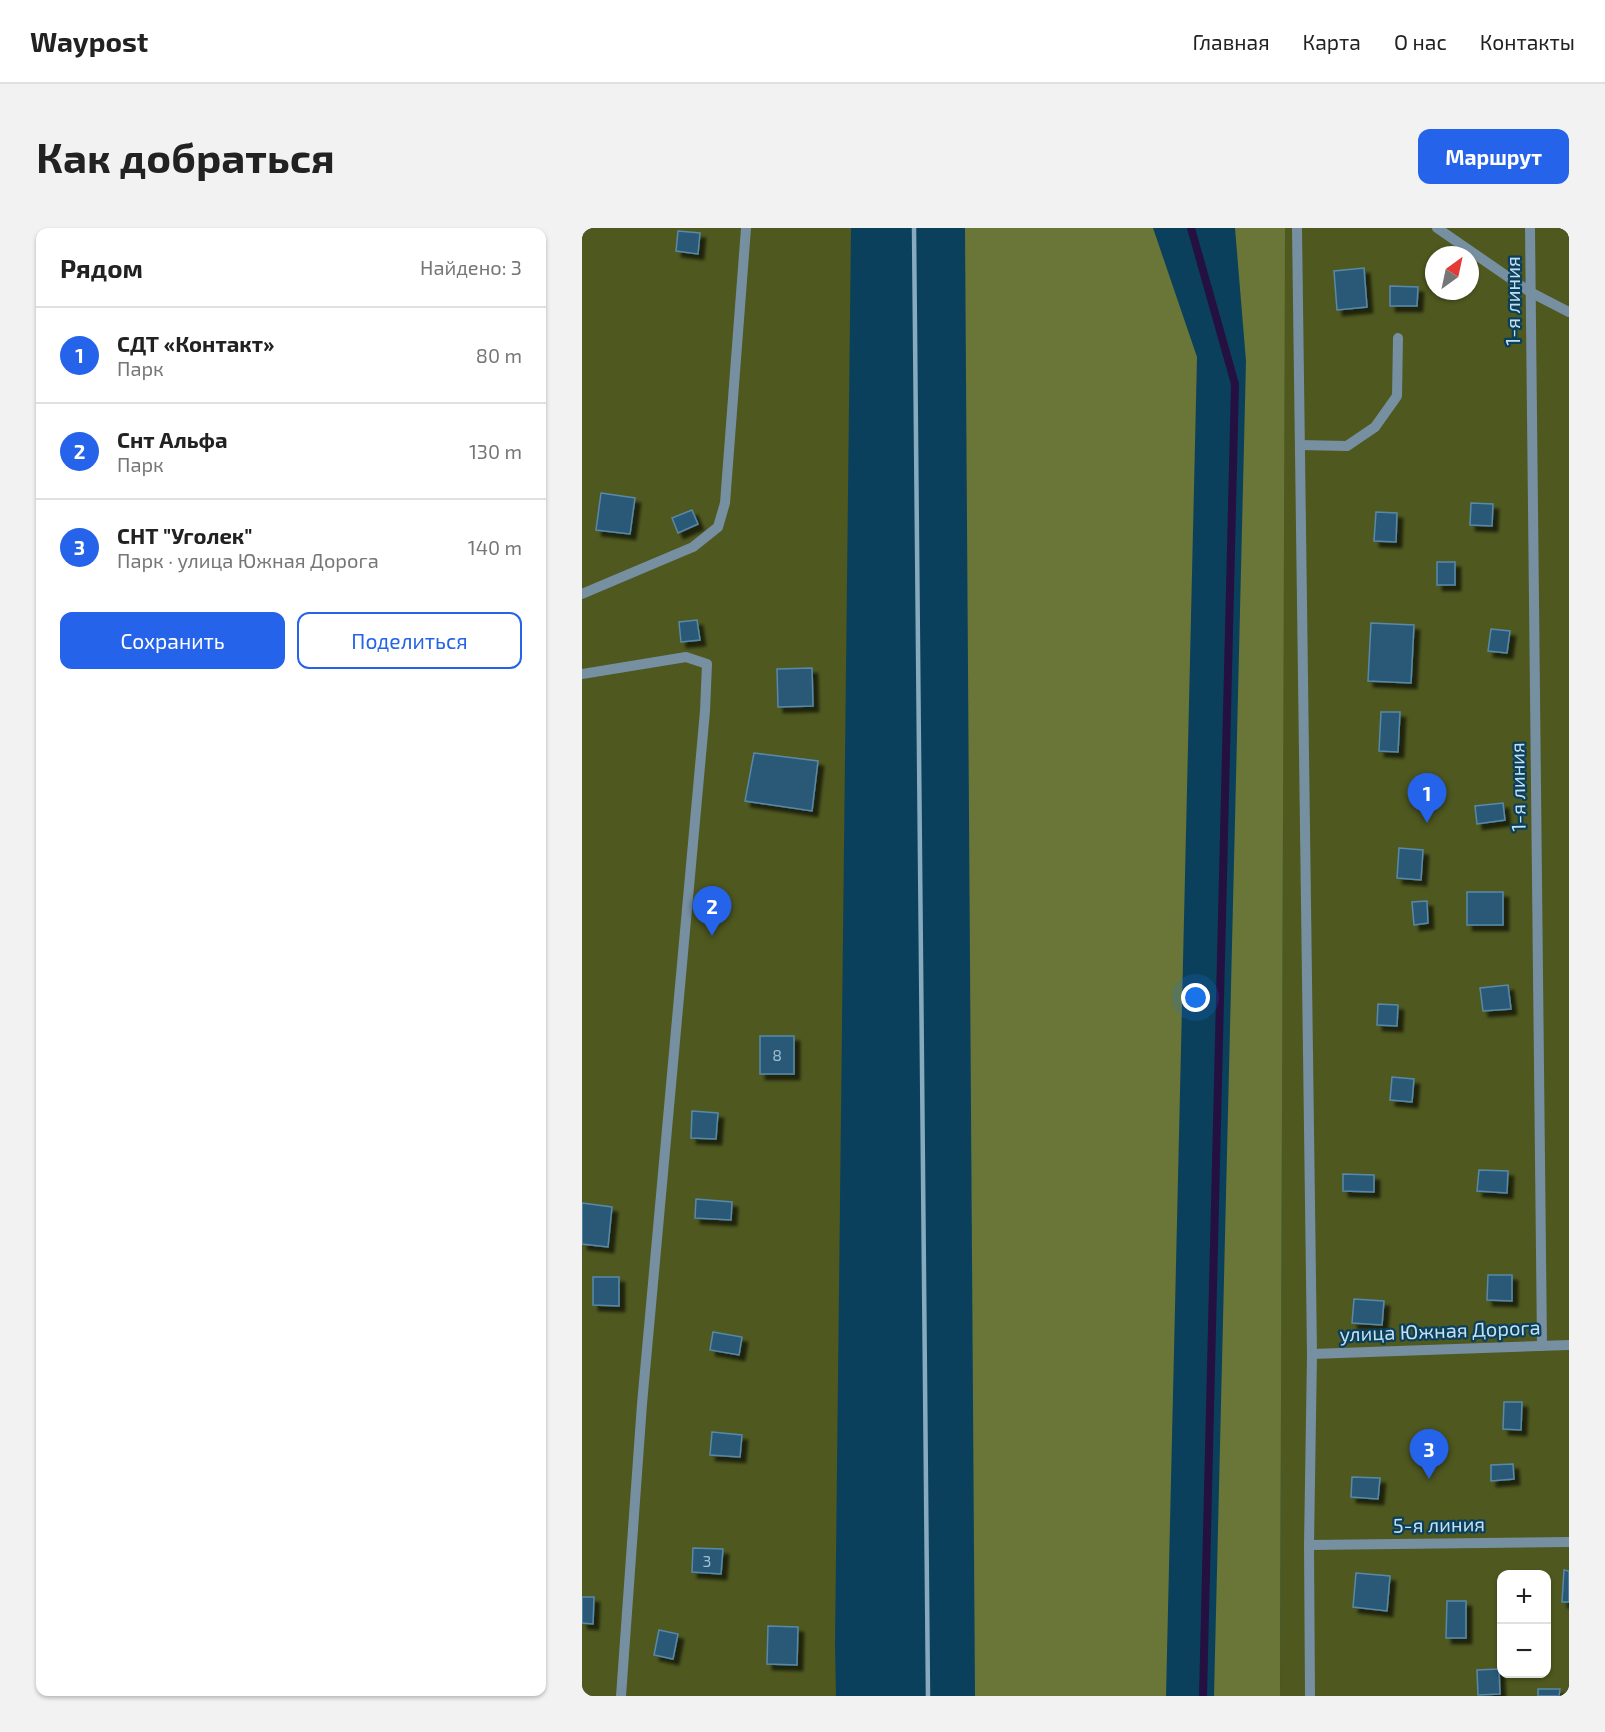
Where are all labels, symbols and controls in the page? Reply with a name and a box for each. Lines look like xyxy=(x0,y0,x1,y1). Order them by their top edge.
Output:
text: Waypost xyxy=(30,24,148,58)
text: Главная xyxy=(1193,29,1270,54)
text: Карта xyxy=(1303,29,1361,54)
text: О нас xyxy=(1394,29,1447,54)
text: Контакты xyxy=(1480,29,1575,54)
button: Маршрут xyxy=(1418,129,1569,184)
text: Как добраться xyxy=(36,131,335,181)
north arrow xyxy=(1425,246,1479,300)
text: Рядом xyxy=(60,252,143,283)
text: Найдено: 3 xyxy=(420,255,522,279)
street label: 1-я линия xyxy=(1500,256,1524,346)
text: СДТ «Контакт» xyxy=(117,330,274,356)
text: 1 xyxy=(75,343,84,367)
text: 80 m xyxy=(476,343,522,367)
text: Парк xyxy=(117,356,164,380)
text: Снт Альфа xyxy=(117,426,228,452)
text: 2 xyxy=(74,439,85,463)
text: 130 m xyxy=(469,439,522,463)
text: Парк xyxy=(117,452,164,476)
text: СНТ "Уголек" xyxy=(117,522,252,548)
text: 3 xyxy=(74,535,85,559)
text: 140 m xyxy=(468,535,522,559)
text: Парк · улица Южная Дорога xyxy=(117,548,379,572)
button: Сохранить xyxy=(60,612,285,669)
button: Поделиться xyxy=(297,612,522,669)
street label: 1-я линия xyxy=(1504,742,1530,832)
pin: 1 xyxy=(1408,774,1446,823)
pin: 2 xyxy=(692,886,732,936)
your location xyxy=(1181,983,1210,1012)
house number: 8 xyxy=(772,1045,782,1064)
street label: улица Южная Дорога xyxy=(1339,1314,1541,1347)
pin: 3 xyxy=(1410,1430,1448,1479)
street label: 5-я линия xyxy=(1393,1511,1485,1537)
house number: 3 xyxy=(703,1551,711,1570)
map controls xyxy=(1497,1570,1551,1678)
button: + xyxy=(1497,1570,1551,1624)
button: − xyxy=(1497,1624,1551,1678)

